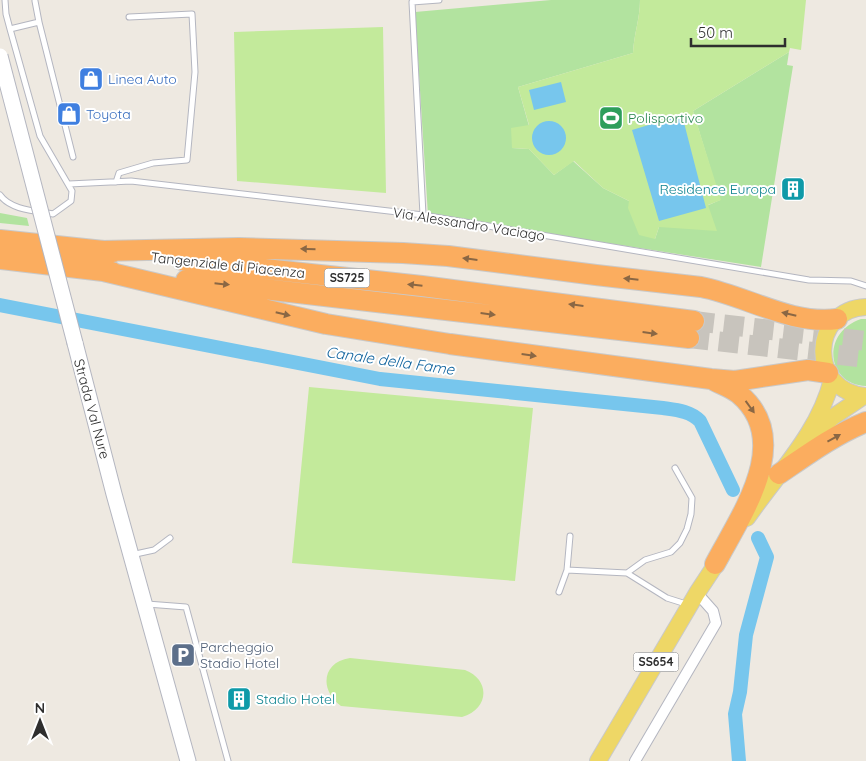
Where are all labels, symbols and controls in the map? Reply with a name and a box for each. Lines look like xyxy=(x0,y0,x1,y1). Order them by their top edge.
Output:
scale bar xyxy=(691,15,785,47)
text: 50 m xyxy=(698,23,733,42)
shop icon: Linea Auto xyxy=(78,66,104,92)
place label: Linea Auto xyxy=(108,70,177,88)
shop icon: Toyota xyxy=(56,101,82,127)
place label: Toyota xyxy=(86,105,131,123)
sports icon: Polisportivo xyxy=(598,105,624,131)
place label: Polisportivo xyxy=(628,109,703,127)
building icon: Residence Europa xyxy=(780,176,806,202)
place label: Residence Europa xyxy=(659,180,776,198)
street label: Via Alessandro Vaciago xyxy=(392,203,546,245)
one-way arrow xyxy=(300,245,316,253)
street label: Tangenziale di Piacenza xyxy=(150,248,306,282)
one-way arrow xyxy=(462,255,478,263)
road number: SS725 xyxy=(324,268,370,288)
one-way arrow xyxy=(623,275,639,283)
one-way arrow xyxy=(215,280,231,288)
one-way arrow xyxy=(406,281,422,289)
one-way arrow xyxy=(568,301,584,309)
one-way arrow xyxy=(275,310,290,318)
one-way arrow xyxy=(480,310,496,318)
one-way arrow xyxy=(782,310,797,318)
one-way arrow xyxy=(642,329,658,337)
water label: Canale della Fame xyxy=(325,342,456,379)
one-way arrow xyxy=(521,351,537,359)
street label: Strada Val Nure xyxy=(70,357,114,461)
one-way arrow xyxy=(744,400,755,413)
one-way arrow xyxy=(827,433,841,442)
place label: Parcheggio Stadio Hotel xyxy=(200,638,279,672)
parking icon: Parcheggio Stadio Hotel xyxy=(170,642,196,668)
road number: SS654 xyxy=(634,652,678,672)
building icon: Stadio Hotel xyxy=(226,686,252,712)
place label: Stadio Hotel xyxy=(256,690,335,708)
north arrow xyxy=(15,696,65,746)
text: N xyxy=(35,699,45,717)

